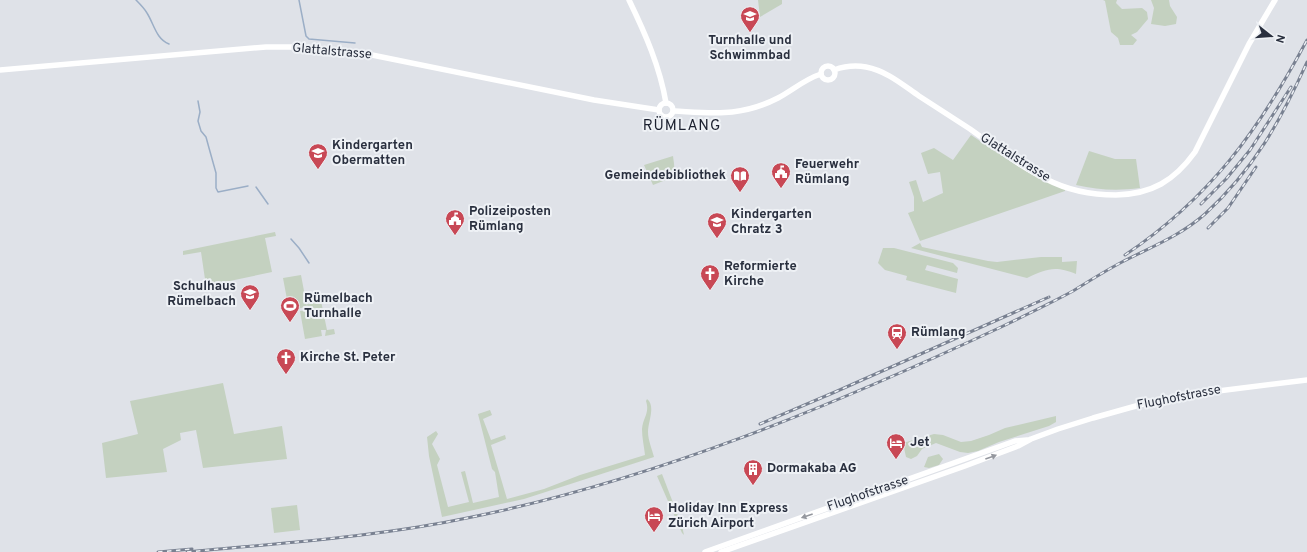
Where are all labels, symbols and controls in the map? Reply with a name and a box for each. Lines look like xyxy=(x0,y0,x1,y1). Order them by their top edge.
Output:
school or university icon: Turnhalle und Schwimmbad xyxy=(739,5,761,33)
north arrow xyxy=(1251,16,1291,56)
place label: Turnhalle und Schwimmbad xyxy=(708,33,792,64)
text: N xyxy=(1272,33,1287,44)
street label: Glattalstrasse xyxy=(292,41,372,63)
district label: RÜMLANG xyxy=(643,116,721,136)
street label: Glattalstrasse xyxy=(977,130,1053,186)
place label: Kindergarten Obermatten xyxy=(332,138,413,169)
school or university icon: Kindergarten Obermatten xyxy=(307,142,329,170)
place label: Feuerwehr Rümlang xyxy=(795,157,860,188)
public building icon: Feuerwehr Rümlang xyxy=(770,161,792,189)
library icon: Gemeindebibliothek xyxy=(729,165,751,193)
place label: Gemeindebibliothek xyxy=(604,168,726,184)
place label: Polizeiposten Rümlang xyxy=(469,204,551,235)
place label: Kindergarten Chratz 3 xyxy=(731,207,812,238)
public building icon: Polizeiposten Rümlang xyxy=(444,208,466,236)
school or university icon: Kindergarten Chratz 3 xyxy=(706,211,728,239)
place label: Reformierte Kirche xyxy=(724,259,797,290)
church icon: Reformierte Kirche xyxy=(699,263,721,291)
place label: Schulhaus Rümelbach xyxy=(167,279,236,310)
school or university icon: Schulhaus Rümelbach xyxy=(239,283,261,311)
place label: Rümelbach Turnhalle xyxy=(304,291,373,322)
sports icon: Rümelbach Turnhalle xyxy=(279,295,301,323)
station icon: Rümlang xyxy=(886,322,908,350)
place label: Rümlang xyxy=(911,325,965,341)
church icon: Kirche St. Peter xyxy=(275,347,297,375)
place label: Kirche St. Peter xyxy=(300,350,396,366)
street label: Flughofstrasse xyxy=(1136,382,1222,414)
hotel icon: Jet xyxy=(885,432,907,460)
place label: Jet xyxy=(910,435,930,451)
one-way arrow xyxy=(985,453,997,459)
building icon: Dormakaba AG xyxy=(742,458,764,486)
place label: Dormakaba AG xyxy=(767,461,857,477)
street label: Flughofstrasse xyxy=(825,473,911,515)
place label: Holiday Inn Express Zürich Airport xyxy=(668,501,788,532)
hotel icon: Holiday Inn Express Zürich Airport xyxy=(643,505,665,533)
one-way arrow xyxy=(800,513,812,519)

